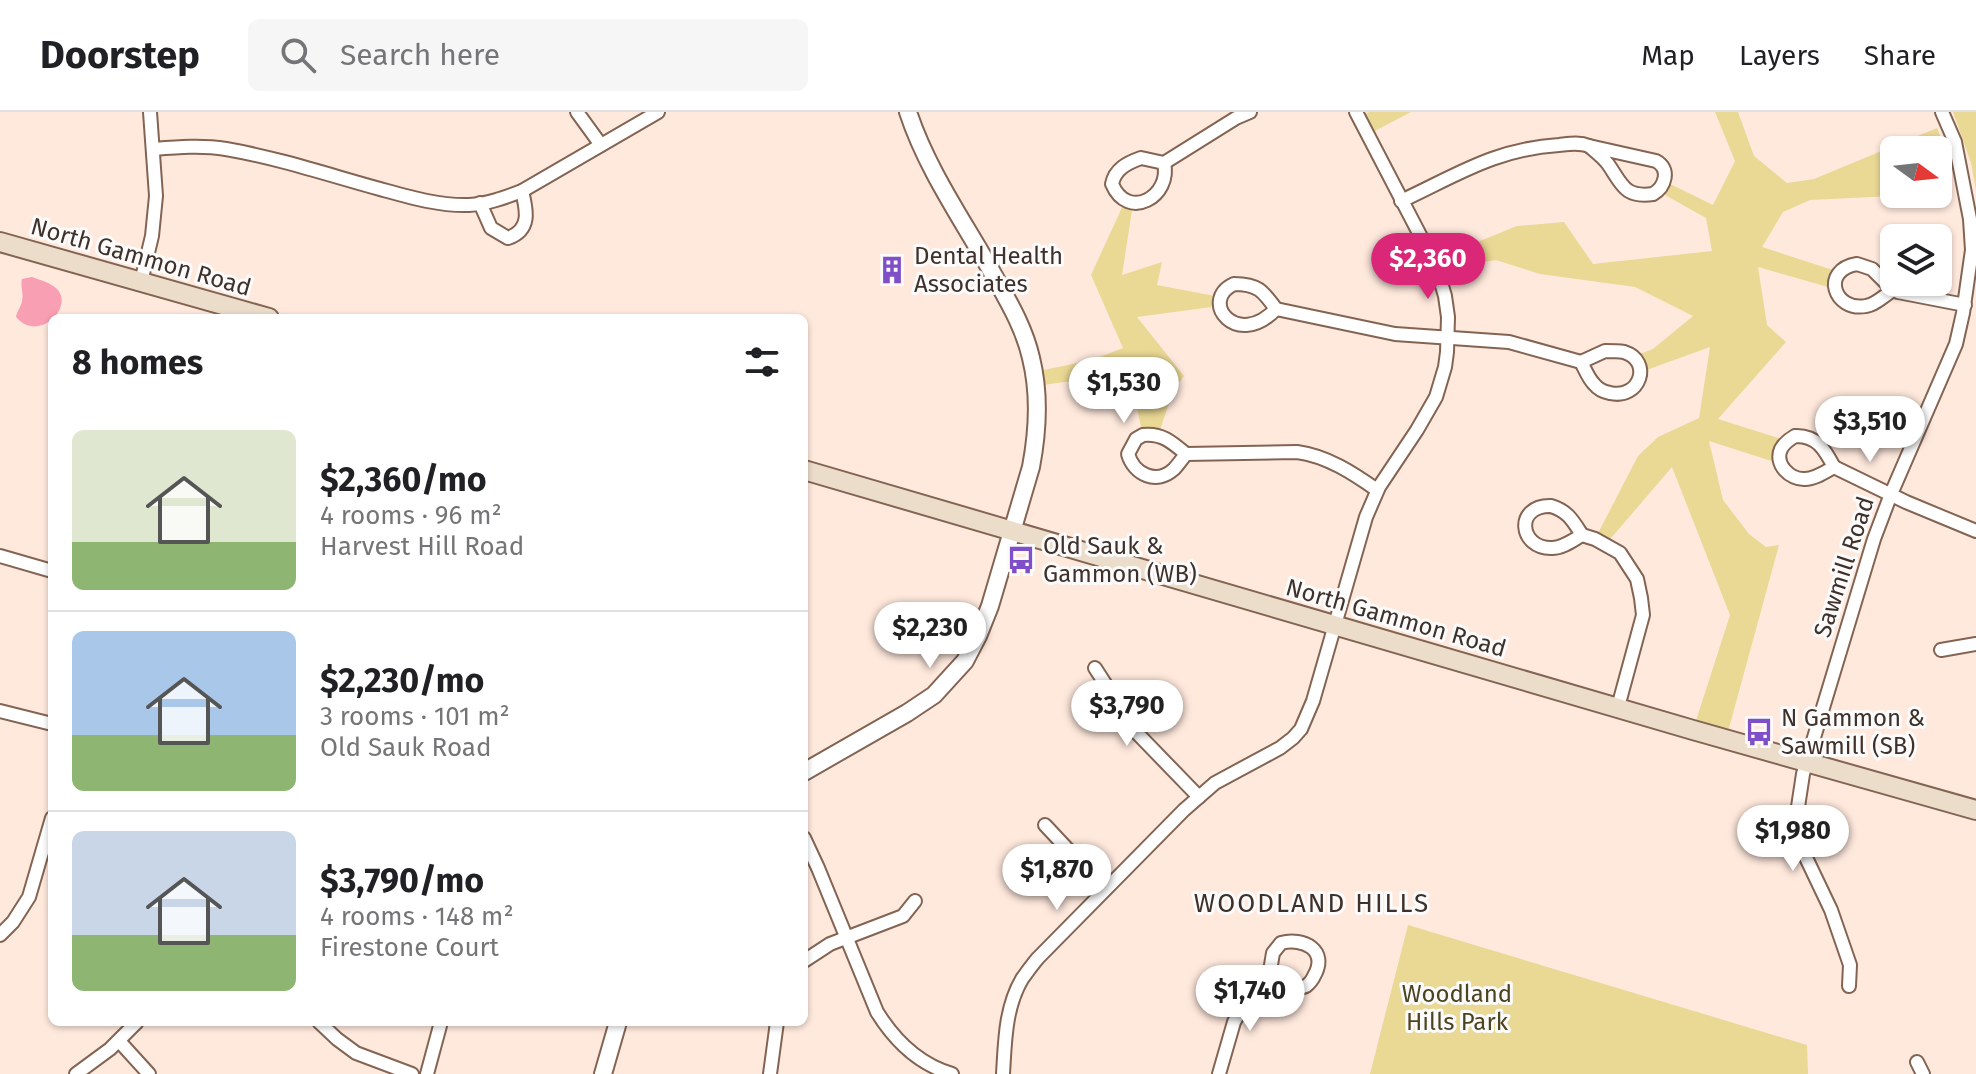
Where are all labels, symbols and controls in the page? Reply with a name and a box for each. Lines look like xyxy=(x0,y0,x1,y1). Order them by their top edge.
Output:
search box xyxy=(248,19,808,91)
text: Doorstep xyxy=(40,32,200,78)
icon: search xyxy=(276,33,320,77)
text: Search here xyxy=(340,37,500,73)
text: Map xyxy=(1641,39,1695,72)
text: Layers xyxy=(1739,39,1820,72)
text: Share xyxy=(1864,39,1936,72)
north arrow xyxy=(1880,136,1952,208)
map controls xyxy=(1880,136,1952,296)
street label: North Gammon Road xyxy=(28,212,254,302)
button: layers xyxy=(1880,224,1952,296)
pin: $2,360 xyxy=(1363,233,1493,301)
place label: Dental Health Associates xyxy=(914,242,1063,298)
text: $2,360 xyxy=(1389,243,1467,274)
building icon: Dental Health Associates xyxy=(877,255,907,285)
icon: filters xyxy=(740,340,784,384)
text: 8 homes xyxy=(72,342,203,383)
pin: $1,530 xyxy=(1059,357,1189,425)
text: $1,530 xyxy=(1087,367,1161,398)
pin: $3,510 xyxy=(1805,396,1935,464)
text: $3,510 xyxy=(1833,406,1907,437)
text: $2,360/mo xyxy=(320,459,487,500)
icon: home xyxy=(136,462,232,558)
street label: Sawmill Road xyxy=(1808,493,1880,641)
text: 4 rooms · 96 m² xyxy=(320,500,502,531)
text: Harvest Hill Road xyxy=(320,531,524,562)
place label: Old Sauk & Gammon (WB) xyxy=(1043,532,1197,588)
bus stop icon: Old Sauk & Gammon (WB) xyxy=(1006,545,1036,575)
street label: North Gammon Road xyxy=(1283,573,1509,663)
pin: $2,230 xyxy=(865,602,995,670)
text: $2,230 xyxy=(892,612,968,643)
text: $2,230/mo xyxy=(320,660,484,701)
icon: home xyxy=(136,663,232,759)
pin: $3,790 xyxy=(1062,680,1192,748)
text: $3,790 xyxy=(1089,690,1165,721)
text: 3 rooms · 101 m² xyxy=(320,701,510,732)
place label: N Gammon & Sawmill (SB) xyxy=(1781,704,1925,760)
bus stop icon: N Gammon & Sawmill (SB) xyxy=(1744,717,1774,747)
text: Old Sauk Road xyxy=(320,732,492,763)
pin: $1,980 xyxy=(1728,805,1858,873)
text: $1,980 xyxy=(1755,815,1831,846)
pin: $1,870 xyxy=(992,844,1122,912)
text: $1,870 xyxy=(1020,854,1094,885)
text: $3,790/mo xyxy=(320,860,484,901)
icon: home xyxy=(136,863,232,959)
district label: WOODLAND HILLS xyxy=(1194,888,1430,919)
text: 4 rooms · 148 m² xyxy=(320,901,514,932)
text: Firestone Court xyxy=(320,932,499,963)
pin: $1,740 xyxy=(1185,965,1315,1033)
text: $1,740 xyxy=(1214,975,1286,1006)
park label: Woodland Hills Park xyxy=(1402,980,1512,1036)

